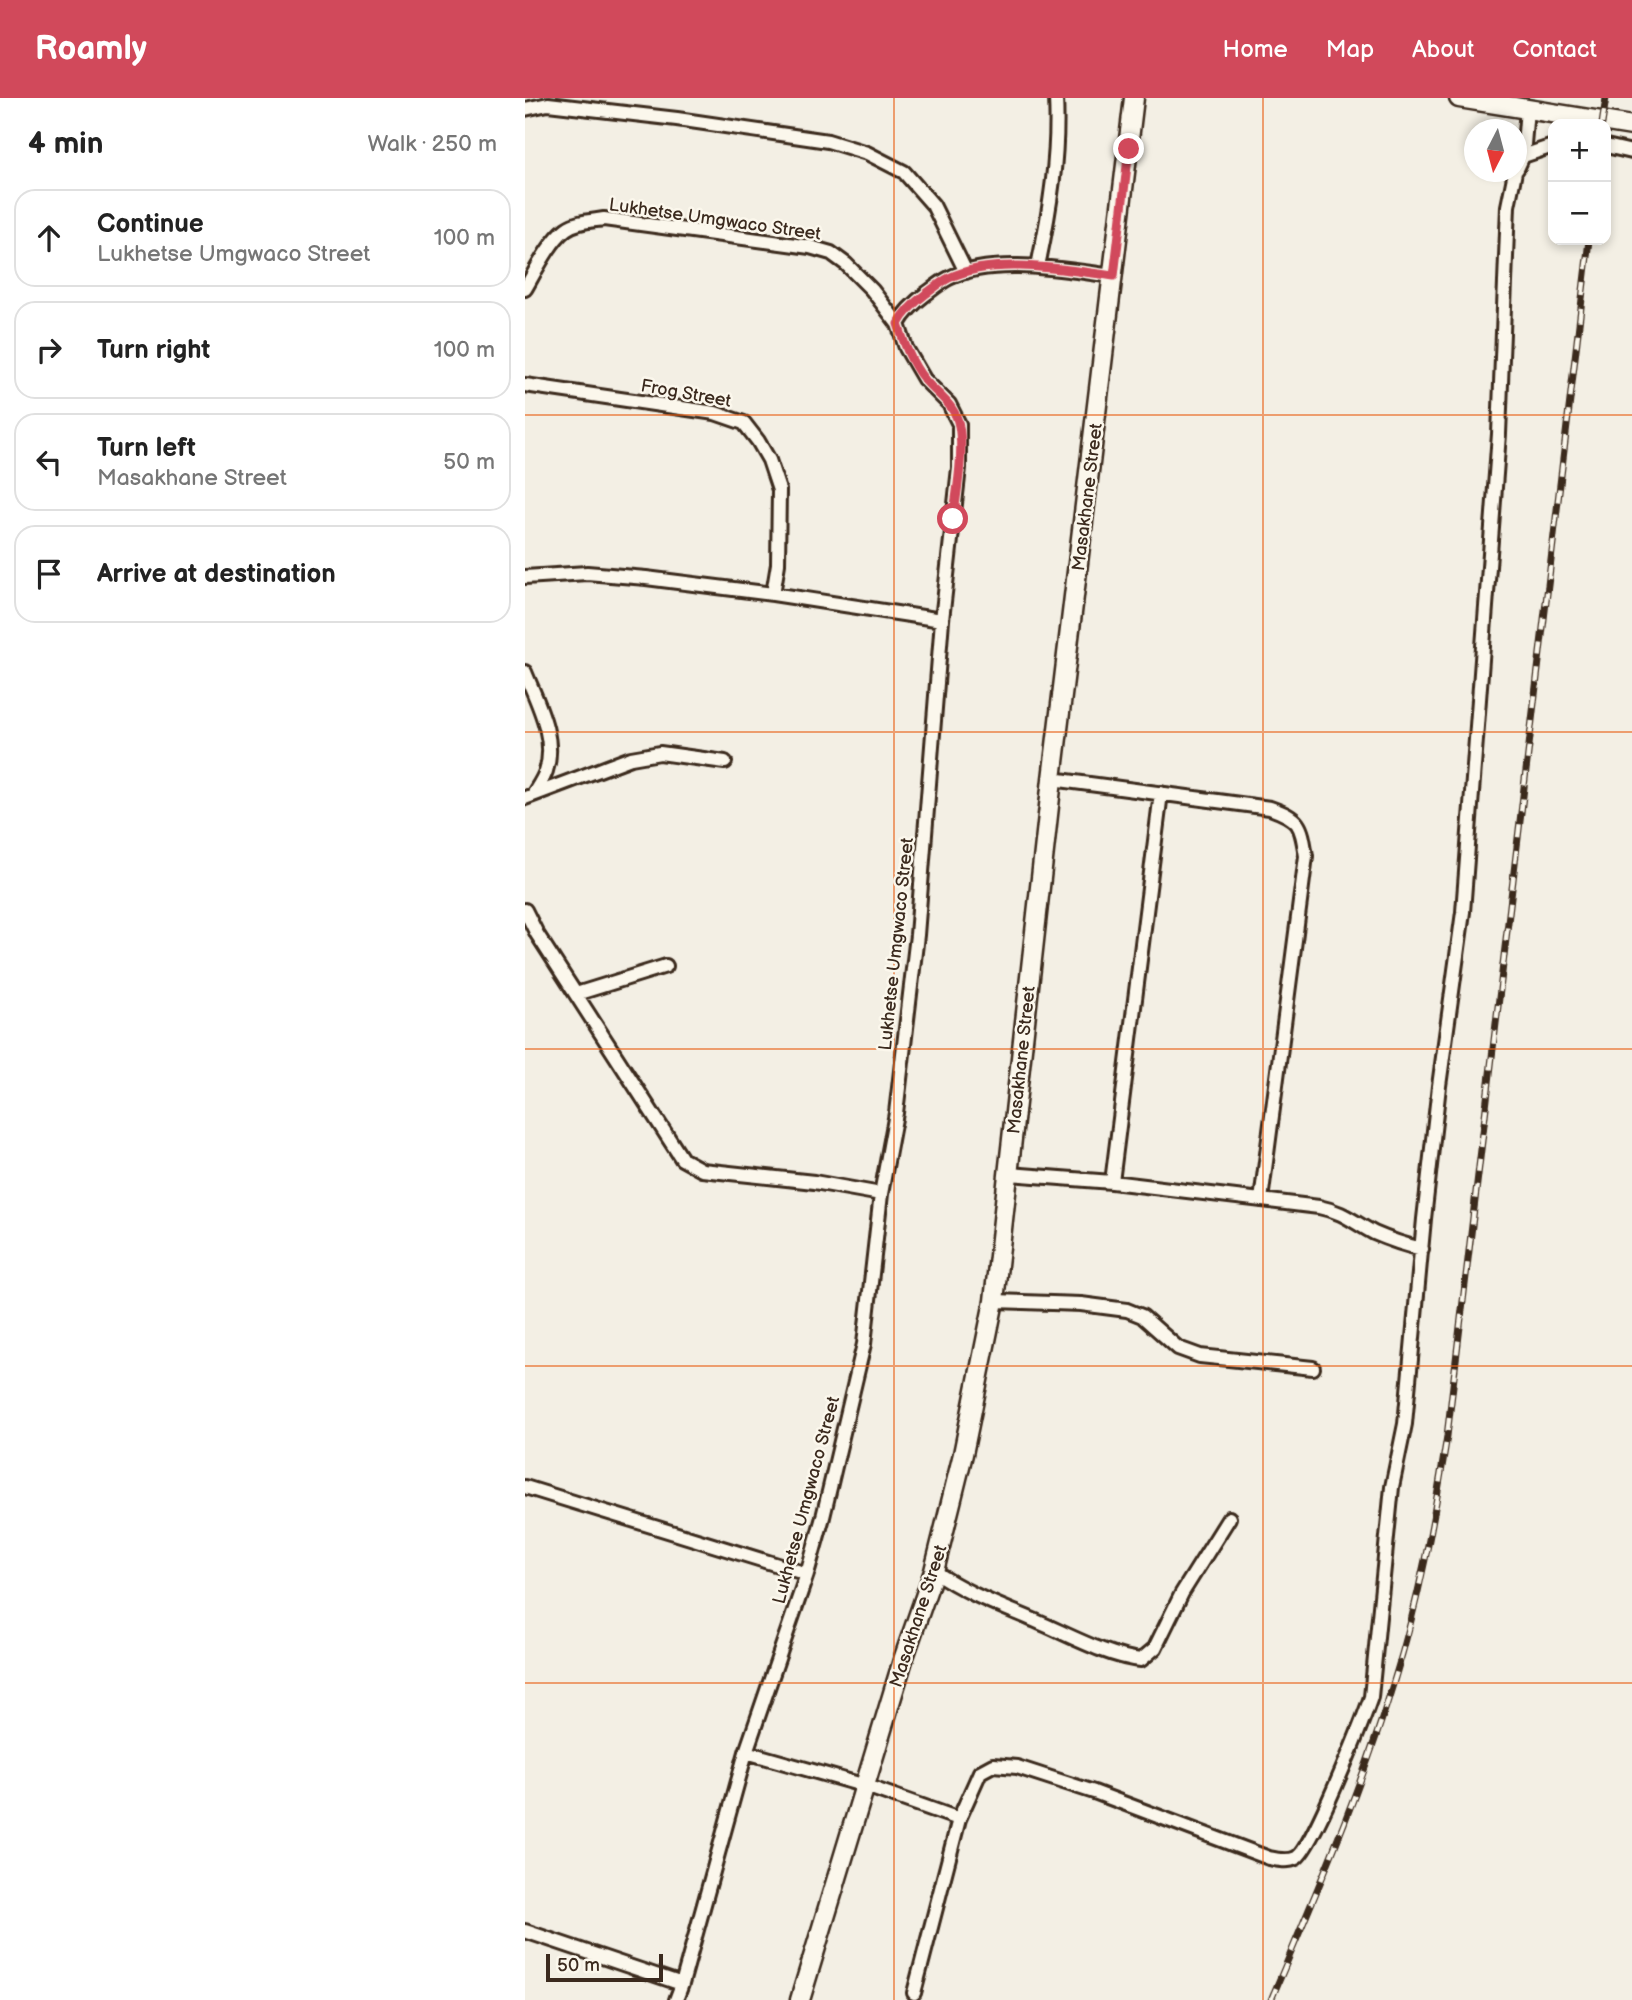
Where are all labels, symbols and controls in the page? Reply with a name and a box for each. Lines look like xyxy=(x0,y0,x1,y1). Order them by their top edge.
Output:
text: Roamly xyxy=(35,29,147,69)
text: Home xyxy=(1223,35,1288,64)
text: Map xyxy=(1326,35,1374,64)
text: About xyxy=(1412,35,1474,64)
text: Contact xyxy=(1512,35,1597,64)
north arrow xyxy=(1464,119,1527,182)
map controls xyxy=(1548,119,1611,245)
button: + xyxy=(1548,119,1611,182)
text: 4 min xyxy=(28,126,103,162)
text: Walk · 250 m xyxy=(367,130,497,158)
route end xyxy=(1113,133,1144,164)
button: − xyxy=(1548,182,1611,245)
street label: Lukhetse Umgwaco Street xyxy=(608,194,823,245)
text: Continue xyxy=(97,209,204,240)
icon: ahead xyxy=(30,219,68,257)
text: 100 m xyxy=(434,224,495,252)
text: Lukhetse Umgwaco Street xyxy=(97,240,370,268)
icon: right xyxy=(30,331,68,369)
text: Turn right xyxy=(97,335,210,366)
text: 100 m xyxy=(434,336,495,364)
street label: Frog Street xyxy=(639,375,733,412)
street label: Masakhane Street xyxy=(1068,422,1107,572)
text: Turn left xyxy=(97,433,196,464)
icon: left xyxy=(30,443,68,481)
text: 50 m xyxy=(443,448,495,476)
text: Masakhane Street xyxy=(97,464,287,492)
route start xyxy=(937,503,968,534)
icon: arrive xyxy=(30,555,68,593)
text: Arrive at destination xyxy=(97,559,336,590)
street label: Lukhetse Umgwaco Street xyxy=(875,836,918,1052)
street label: Masakhane Street xyxy=(1003,985,1040,1135)
street label: Lukhetse Umgwaco Street xyxy=(769,1394,844,1606)
street label: Masakhane Street xyxy=(886,1542,952,1690)
scale bar xyxy=(546,1951,663,1983)
text: 50 m xyxy=(557,1954,600,1977)

